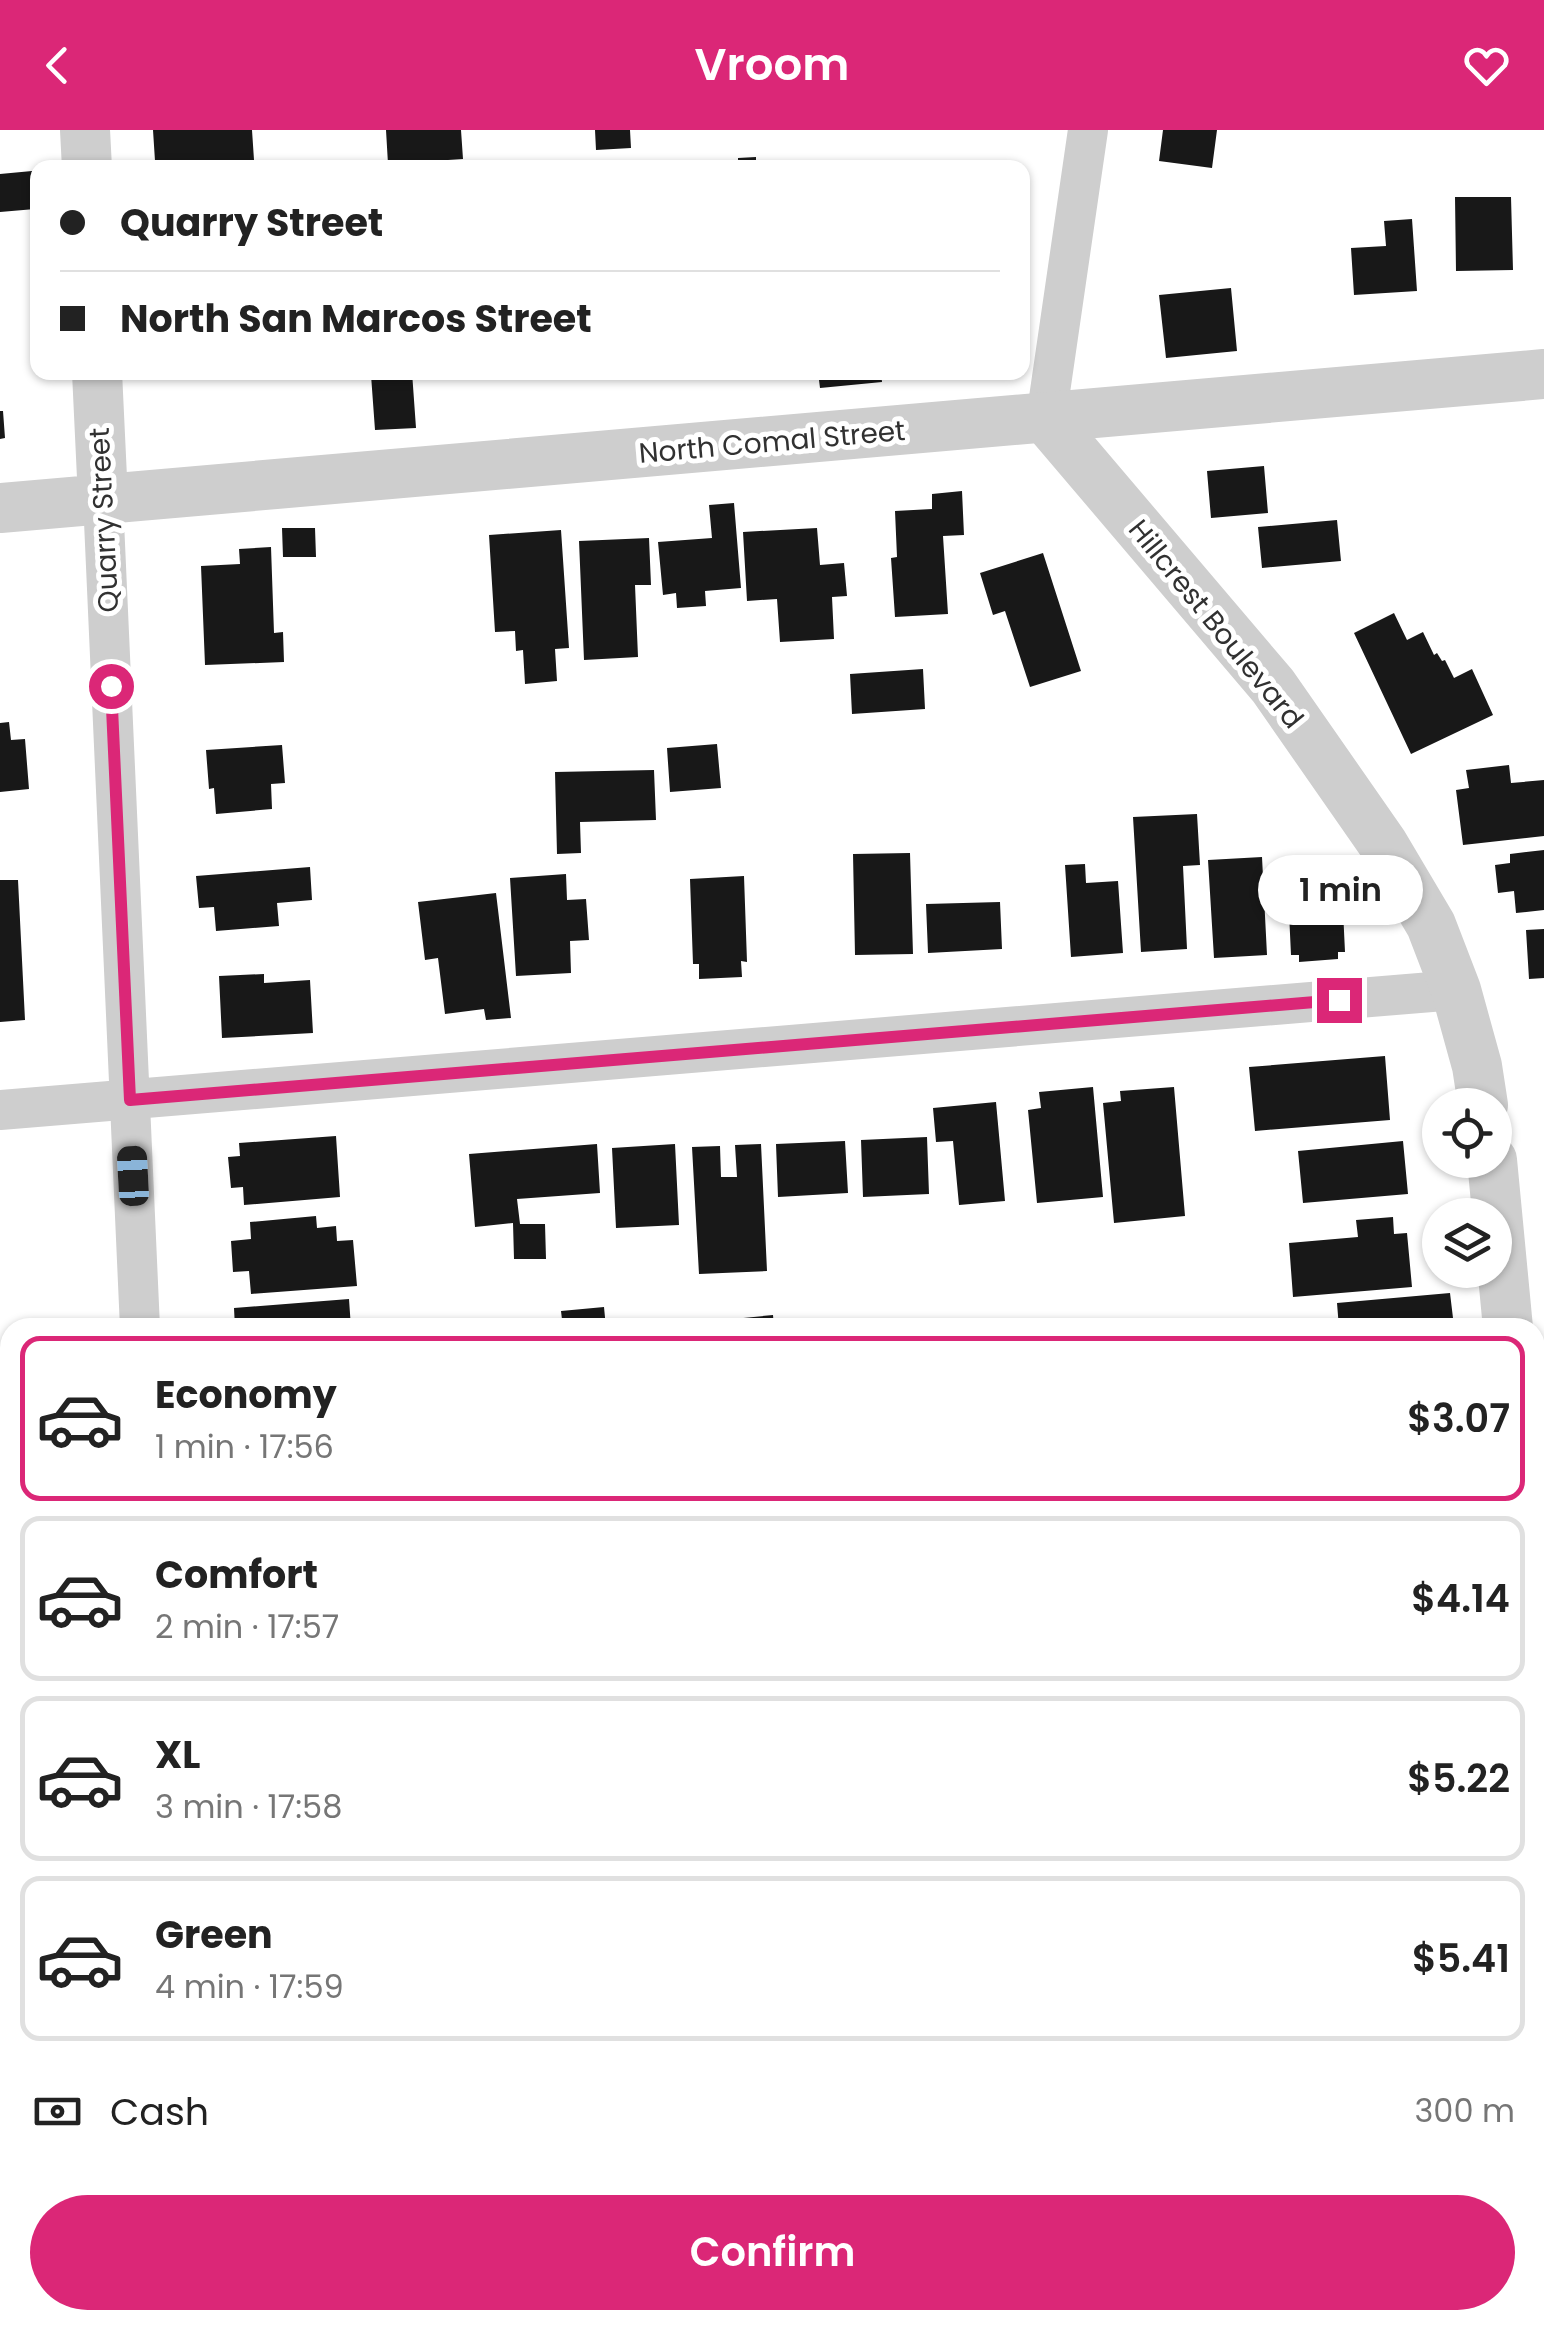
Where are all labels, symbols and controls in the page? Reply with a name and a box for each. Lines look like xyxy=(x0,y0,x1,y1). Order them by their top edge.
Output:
text: Vroom xyxy=(695,33,849,96)
icon: back xyxy=(30,38,85,93)
icon: heart xyxy=(1459,38,1514,93)
text: Quarry Street xyxy=(120,196,383,249)
text: North San Marcos Street xyxy=(120,292,592,345)
street label: North Comal Street xyxy=(637,411,907,473)
street label: Quarry Street xyxy=(80,427,128,613)
street label: Hillcrest Boulevard xyxy=(1120,511,1312,737)
route start xyxy=(89,664,134,709)
callout: 1 min xyxy=(1256,855,1422,925)
text: 1 min xyxy=(1299,867,1382,912)
route end xyxy=(1317,978,1362,1023)
map controls xyxy=(1422,1088,1512,1288)
button: locate xyxy=(1422,1088,1512,1178)
car xyxy=(116,1145,150,1207)
button: layers xyxy=(1422,1198,1512,1288)
text: Economy xyxy=(155,1368,337,1421)
icon: car xyxy=(35,1374,125,1464)
text: $3.07 xyxy=(1407,1392,1510,1445)
text: 1 min · 17:56 xyxy=(155,1424,334,1469)
text: Comfort xyxy=(155,1548,318,1601)
icon: car xyxy=(35,1554,125,1644)
text: $4.14 xyxy=(1411,1572,1510,1625)
text: 2 min · 17:57 xyxy=(155,1604,339,1649)
text: XL xyxy=(155,1728,200,1781)
icon: car xyxy=(35,1734,125,1824)
text: $5.22 xyxy=(1407,1752,1510,1805)
text: 3 min · 17:58 xyxy=(155,1784,342,1829)
text: Green xyxy=(155,1908,273,1961)
icon: car xyxy=(35,1914,125,2004)
text: $5.41 xyxy=(1412,1932,1510,1985)
text: 4 min · 17:59 xyxy=(155,1964,344,2009)
icon: cash xyxy=(30,2084,85,2139)
text: Cash xyxy=(110,2085,209,2138)
text: 300 m xyxy=(1414,2088,1515,2133)
button: Confirm xyxy=(30,2195,1515,2310)

